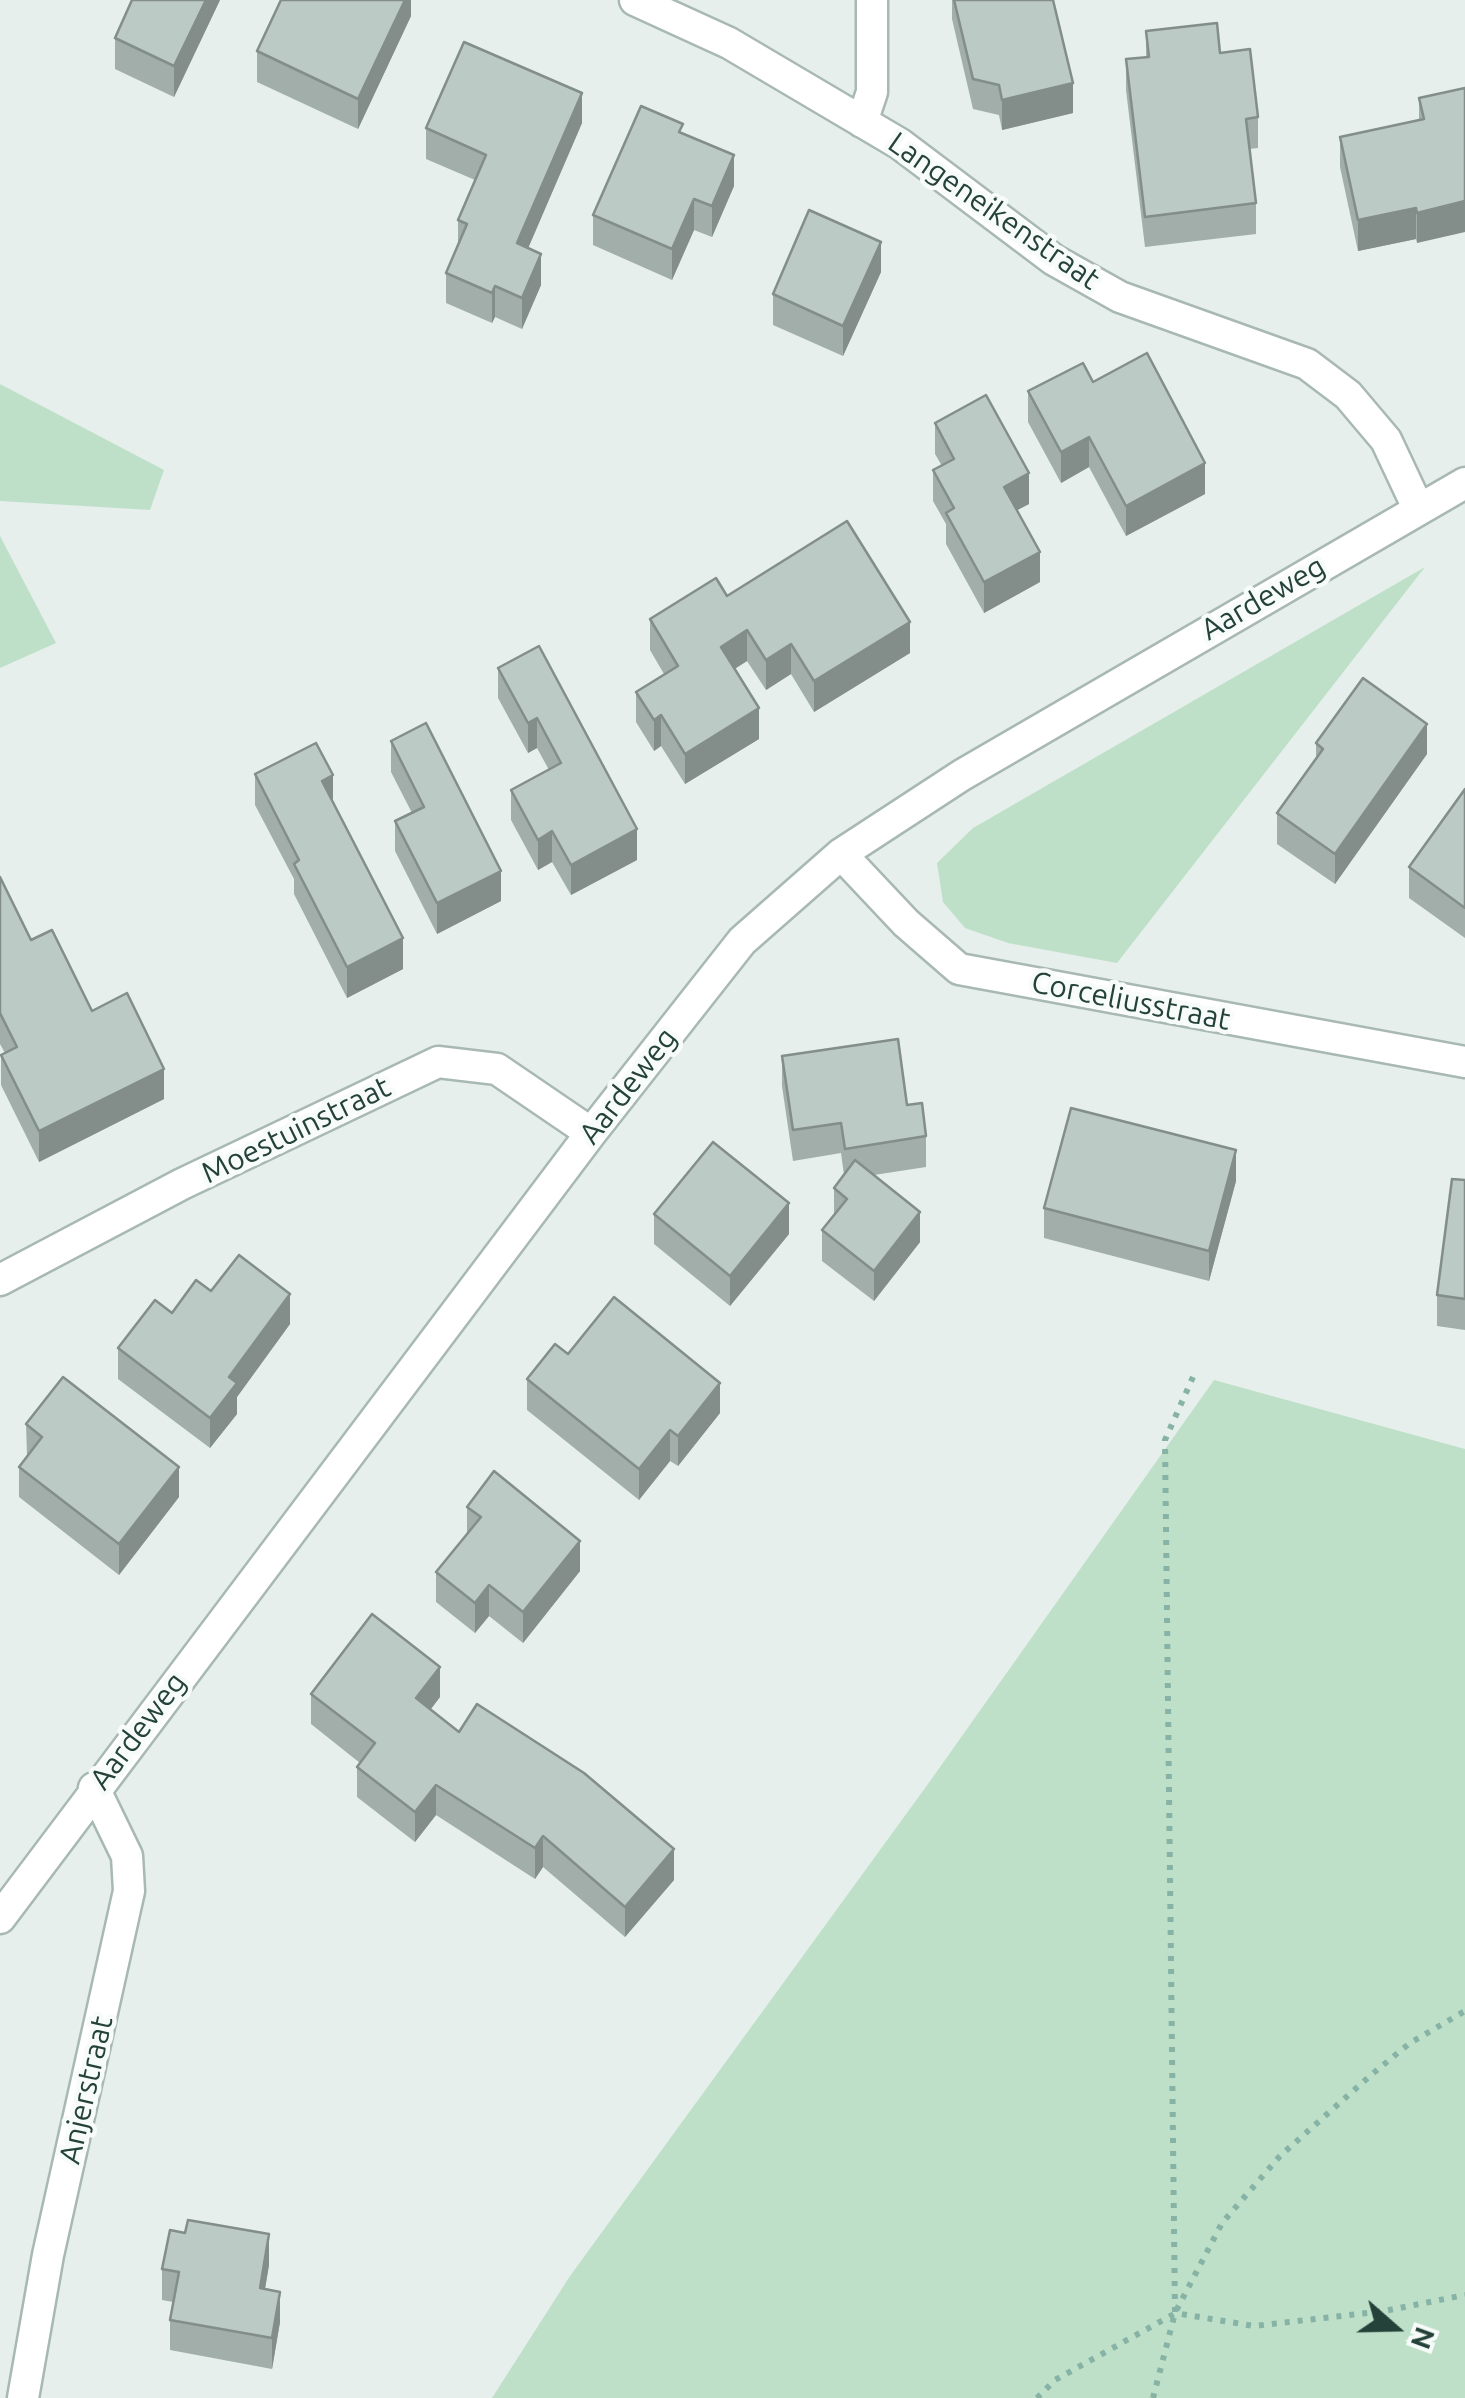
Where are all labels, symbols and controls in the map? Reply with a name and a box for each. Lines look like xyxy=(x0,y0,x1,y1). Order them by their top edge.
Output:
street label: Langeneikenstraat xyxy=(881,125,1107,297)
street label: Aardeweg xyxy=(1195,548,1331,648)
street label: Corceliusstraat xyxy=(1029,964,1233,1038)
street label: Aardeweg xyxy=(572,1021,684,1151)
street label: Moestuinstraat xyxy=(196,1069,396,1191)
street label: Aardeweg xyxy=(82,1665,194,1797)
street label: Anjerstraat xyxy=(52,2013,120,2167)
north arrow xyxy=(1345,2278,1445,2378)
text: N xyxy=(1406,2323,1442,2354)

